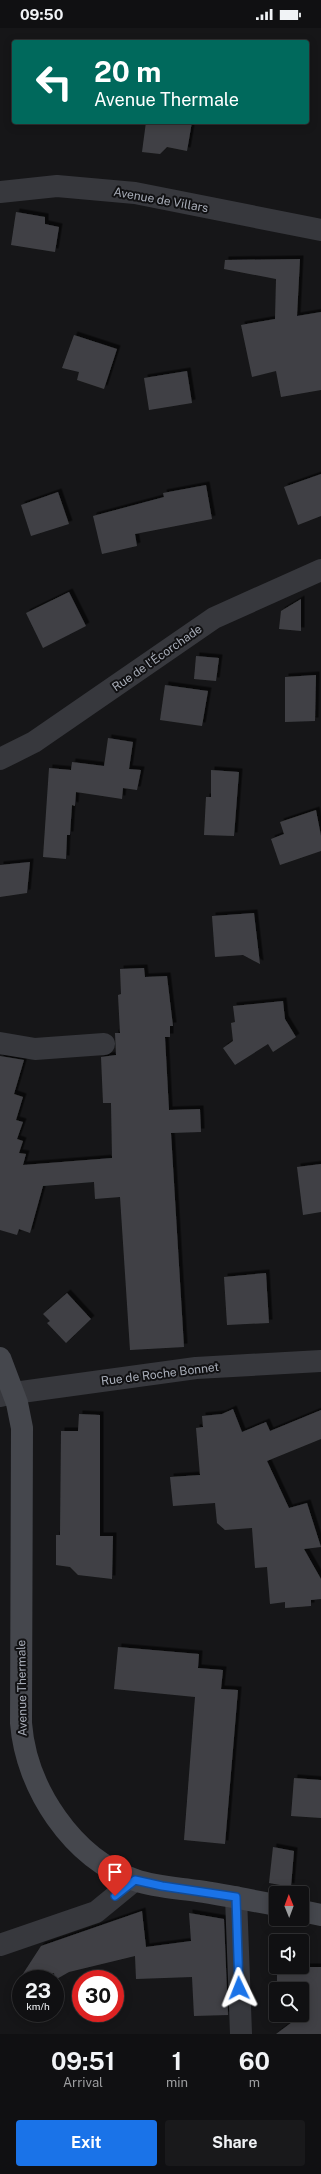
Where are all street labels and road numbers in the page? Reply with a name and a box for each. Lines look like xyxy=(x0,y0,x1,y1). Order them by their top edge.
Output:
street label: Avenue de Villars xyxy=(113,185,209,215)
street label: Rue de l'Écorchade xyxy=(109,622,205,694)
street label: Rue de Roche Bonnet xyxy=(100,1360,220,1388)
street label: Avenue Thermale xyxy=(14,1639,30,1736)

